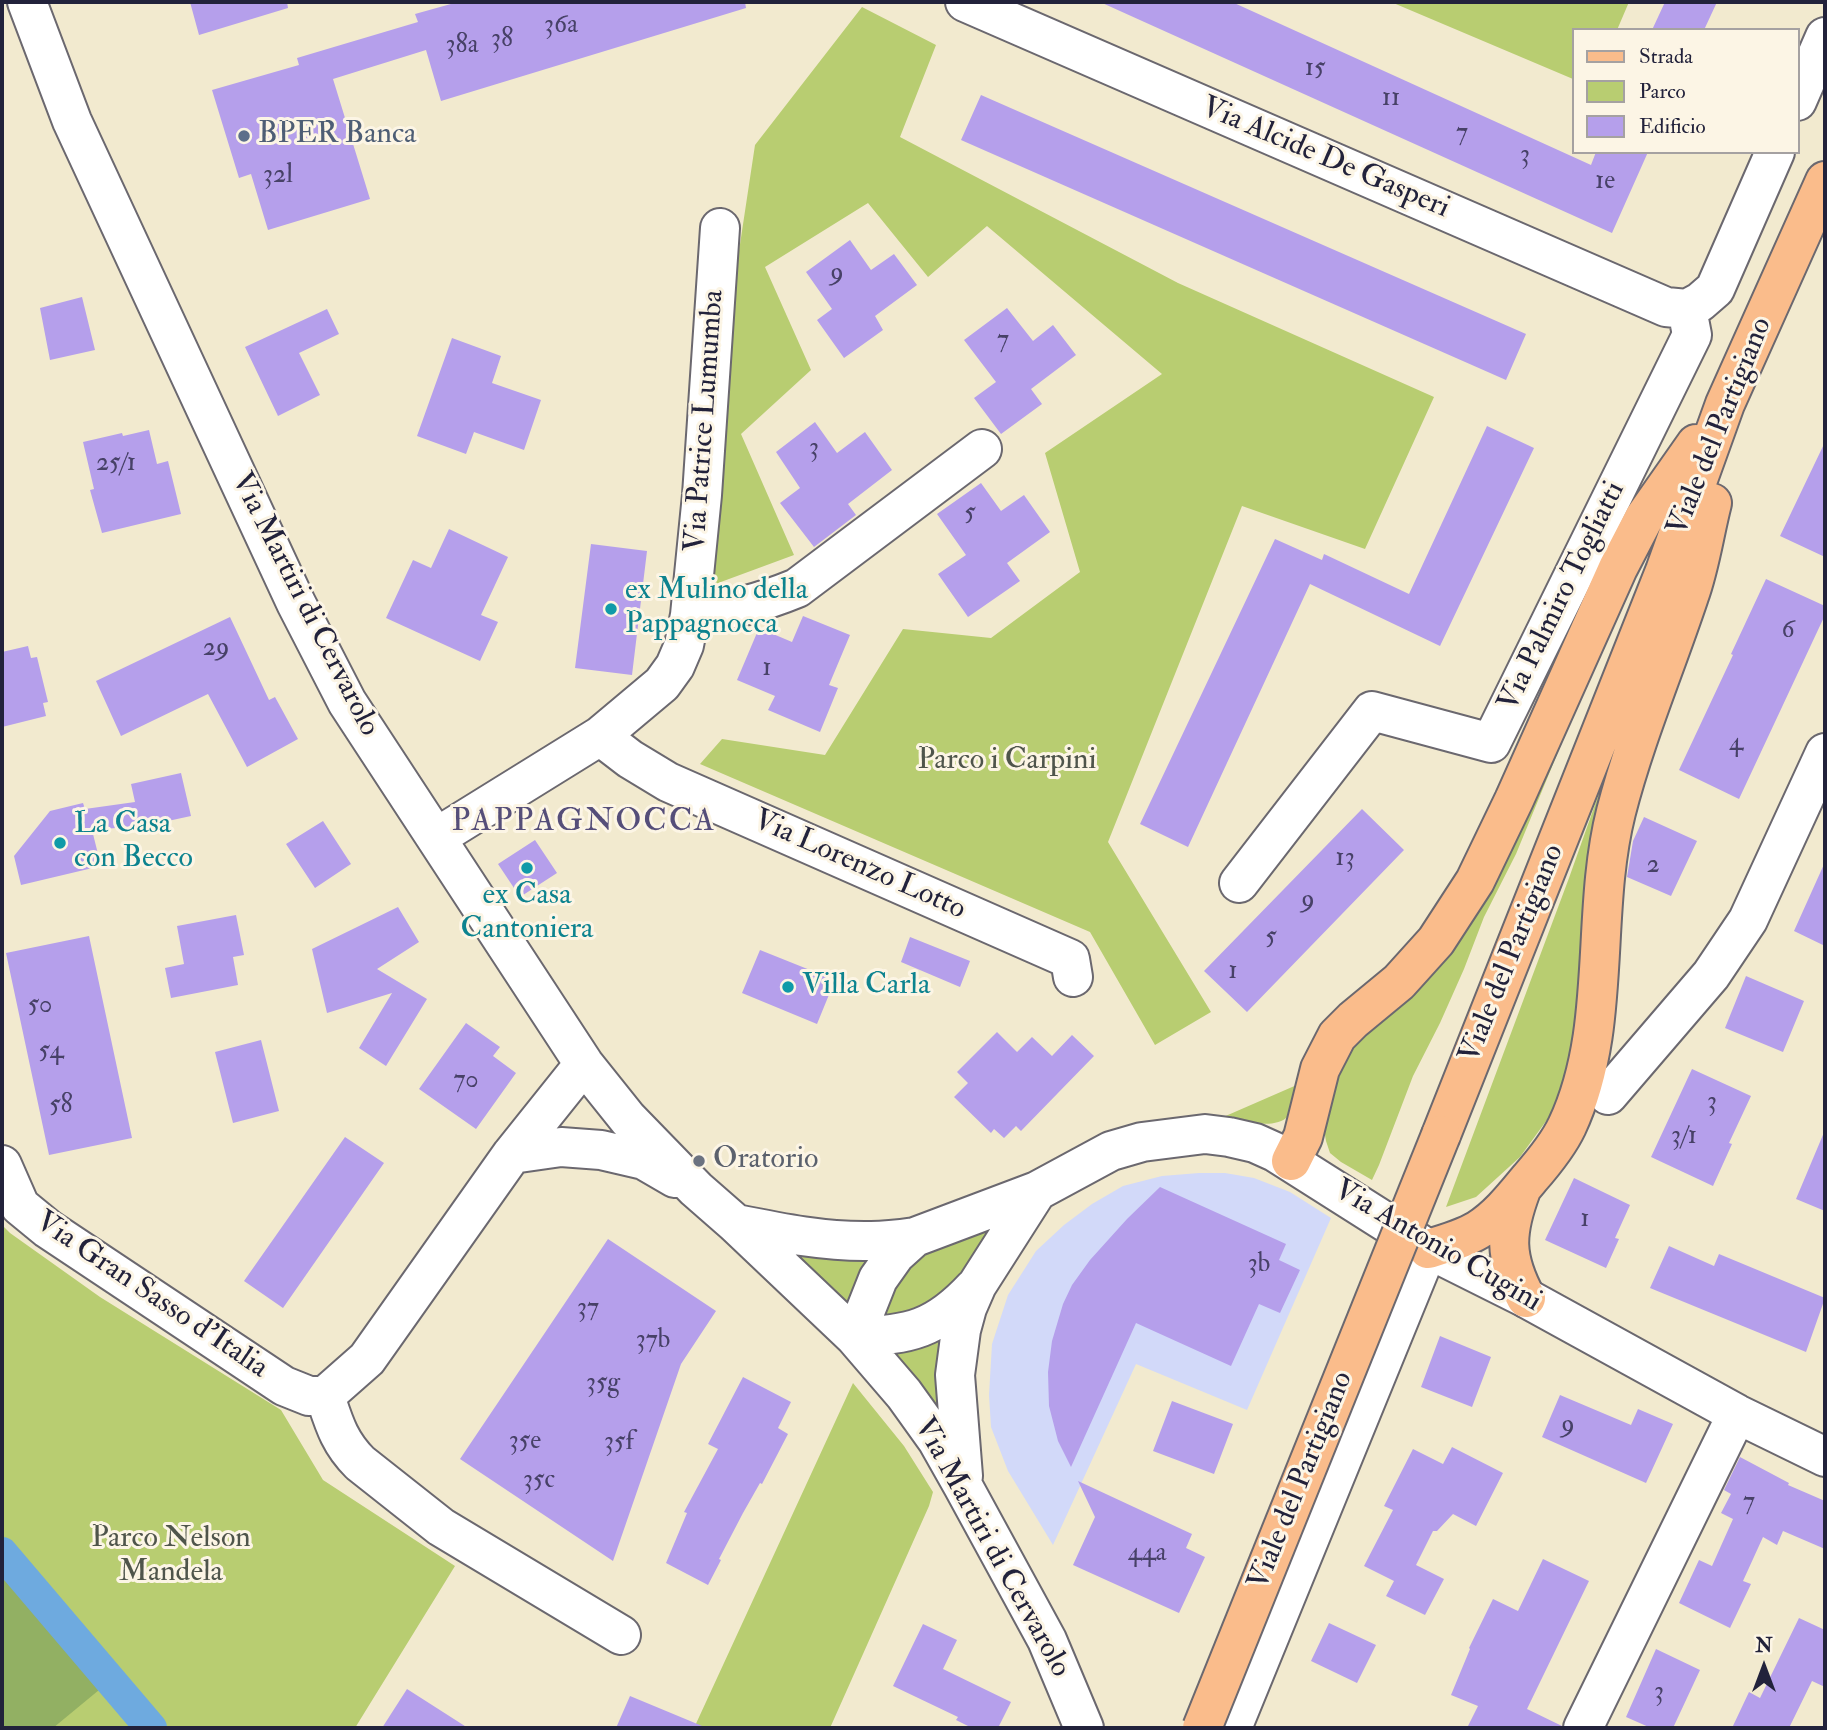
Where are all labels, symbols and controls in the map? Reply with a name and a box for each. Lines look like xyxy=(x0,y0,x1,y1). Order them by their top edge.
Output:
house number: 36a xyxy=(544,10,578,42)
house number: 38 xyxy=(491,24,513,56)
legend xyxy=(1572,28,1799,154)
house number: 38a xyxy=(446,30,478,62)
text: Strada xyxy=(1639,43,1693,70)
house number: 15 xyxy=(1305,53,1325,85)
text: Parco xyxy=(1639,78,1686,105)
house number: 11 xyxy=(1382,83,1400,115)
street label: Via Alcide De Gasperi xyxy=(1196,90,1454,228)
text: Edificio xyxy=(1639,113,1706,140)
place label: BPER Banca xyxy=(258,118,416,154)
house number: 7 xyxy=(1456,118,1468,150)
marker: BPER Banca xyxy=(236,128,252,144)
house number: 3 xyxy=(1520,140,1530,172)
house number: 32l xyxy=(263,160,293,192)
house number: 1e xyxy=(1595,166,1615,198)
house number: 9 xyxy=(830,258,844,290)
street label: Via Patrice Lumumba xyxy=(679,289,733,553)
street label: Viale del Partigiano xyxy=(1661,313,1781,541)
house number: 7 xyxy=(997,325,1009,357)
house number: 3 xyxy=(809,433,819,465)
house number: 25/1 xyxy=(96,448,136,480)
street label: Via Martiri di Cervarolo xyxy=(222,467,386,743)
street label: Via Palmiro Togliatti xyxy=(1492,476,1634,718)
house number: 5 xyxy=(964,498,976,530)
place label: ex Mulino della Pappagnocca xyxy=(625,574,808,644)
marker: ex Mulino della Pappagnocca xyxy=(603,601,619,617)
house number: 6 xyxy=(1781,615,1795,647)
house number: 29 xyxy=(203,633,229,665)
house number: 1 xyxy=(762,653,772,685)
house number: 4 xyxy=(1729,728,1743,760)
park label: Parco i Carpini xyxy=(917,744,1097,780)
street label: Via Lorenzo Lotto xyxy=(747,803,971,929)
district label: PAPPAGNOCCA xyxy=(453,804,715,842)
place label: La Casa con Becco xyxy=(74,808,193,878)
marker: La Casa con Becco xyxy=(52,835,68,851)
street label: Viale del Partigiano xyxy=(1453,840,1573,1068)
house number: 13 xyxy=(1335,843,1355,875)
house number: 2 xyxy=(1646,850,1660,882)
marker: ex Casa Cantoniera xyxy=(519,860,535,876)
place label: ex Casa Cantoniera xyxy=(461,879,593,950)
house number: 9 xyxy=(1301,885,1315,917)
house number: 5 xyxy=(1265,922,1277,954)
house number: 1 xyxy=(1228,956,1238,988)
place label: Villa Carla xyxy=(802,969,930,1005)
marker: Villa Carla xyxy=(780,979,796,995)
house number: 50 xyxy=(28,990,52,1022)
house number: 54 xyxy=(39,1036,63,1068)
house number: 70 xyxy=(453,1065,479,1097)
house number: 3 xyxy=(1707,1087,1717,1119)
house number: 58 xyxy=(49,1090,73,1122)
house number: 3/1 xyxy=(1671,1121,1697,1153)
place label: Oratorio xyxy=(713,1143,818,1179)
marker: Oratorio xyxy=(691,1153,707,1169)
street label: Via Antonio Cugini xyxy=(1327,1173,1547,1321)
house number: 1 xyxy=(1580,1204,1590,1236)
street label: Via Gran Sasso d'Italia xyxy=(28,1205,274,1387)
house number: 3b xyxy=(1248,1249,1270,1281)
house number: 37 xyxy=(577,1293,599,1325)
house number: 37b xyxy=(636,1325,670,1357)
street label: Viale del Partigiano xyxy=(1242,1367,1362,1595)
house number: 35g xyxy=(586,1368,620,1400)
house number: 9 xyxy=(1561,1410,1575,1442)
street label: Via Martiri di Cervarolo xyxy=(905,1412,1077,1684)
house number: 35e xyxy=(509,1426,541,1458)
house number: 35f xyxy=(604,1427,634,1459)
house number: 35c xyxy=(523,1465,555,1497)
house number: 7 xyxy=(1743,1487,1755,1519)
park label: Parco Nelson Mandela xyxy=(91,1522,251,1592)
house number: 44a xyxy=(1128,1538,1166,1570)
north arrow xyxy=(1729,1632,1799,1702)
text: N xyxy=(1755,1634,1773,1658)
house number: 3 xyxy=(1654,1677,1664,1709)

